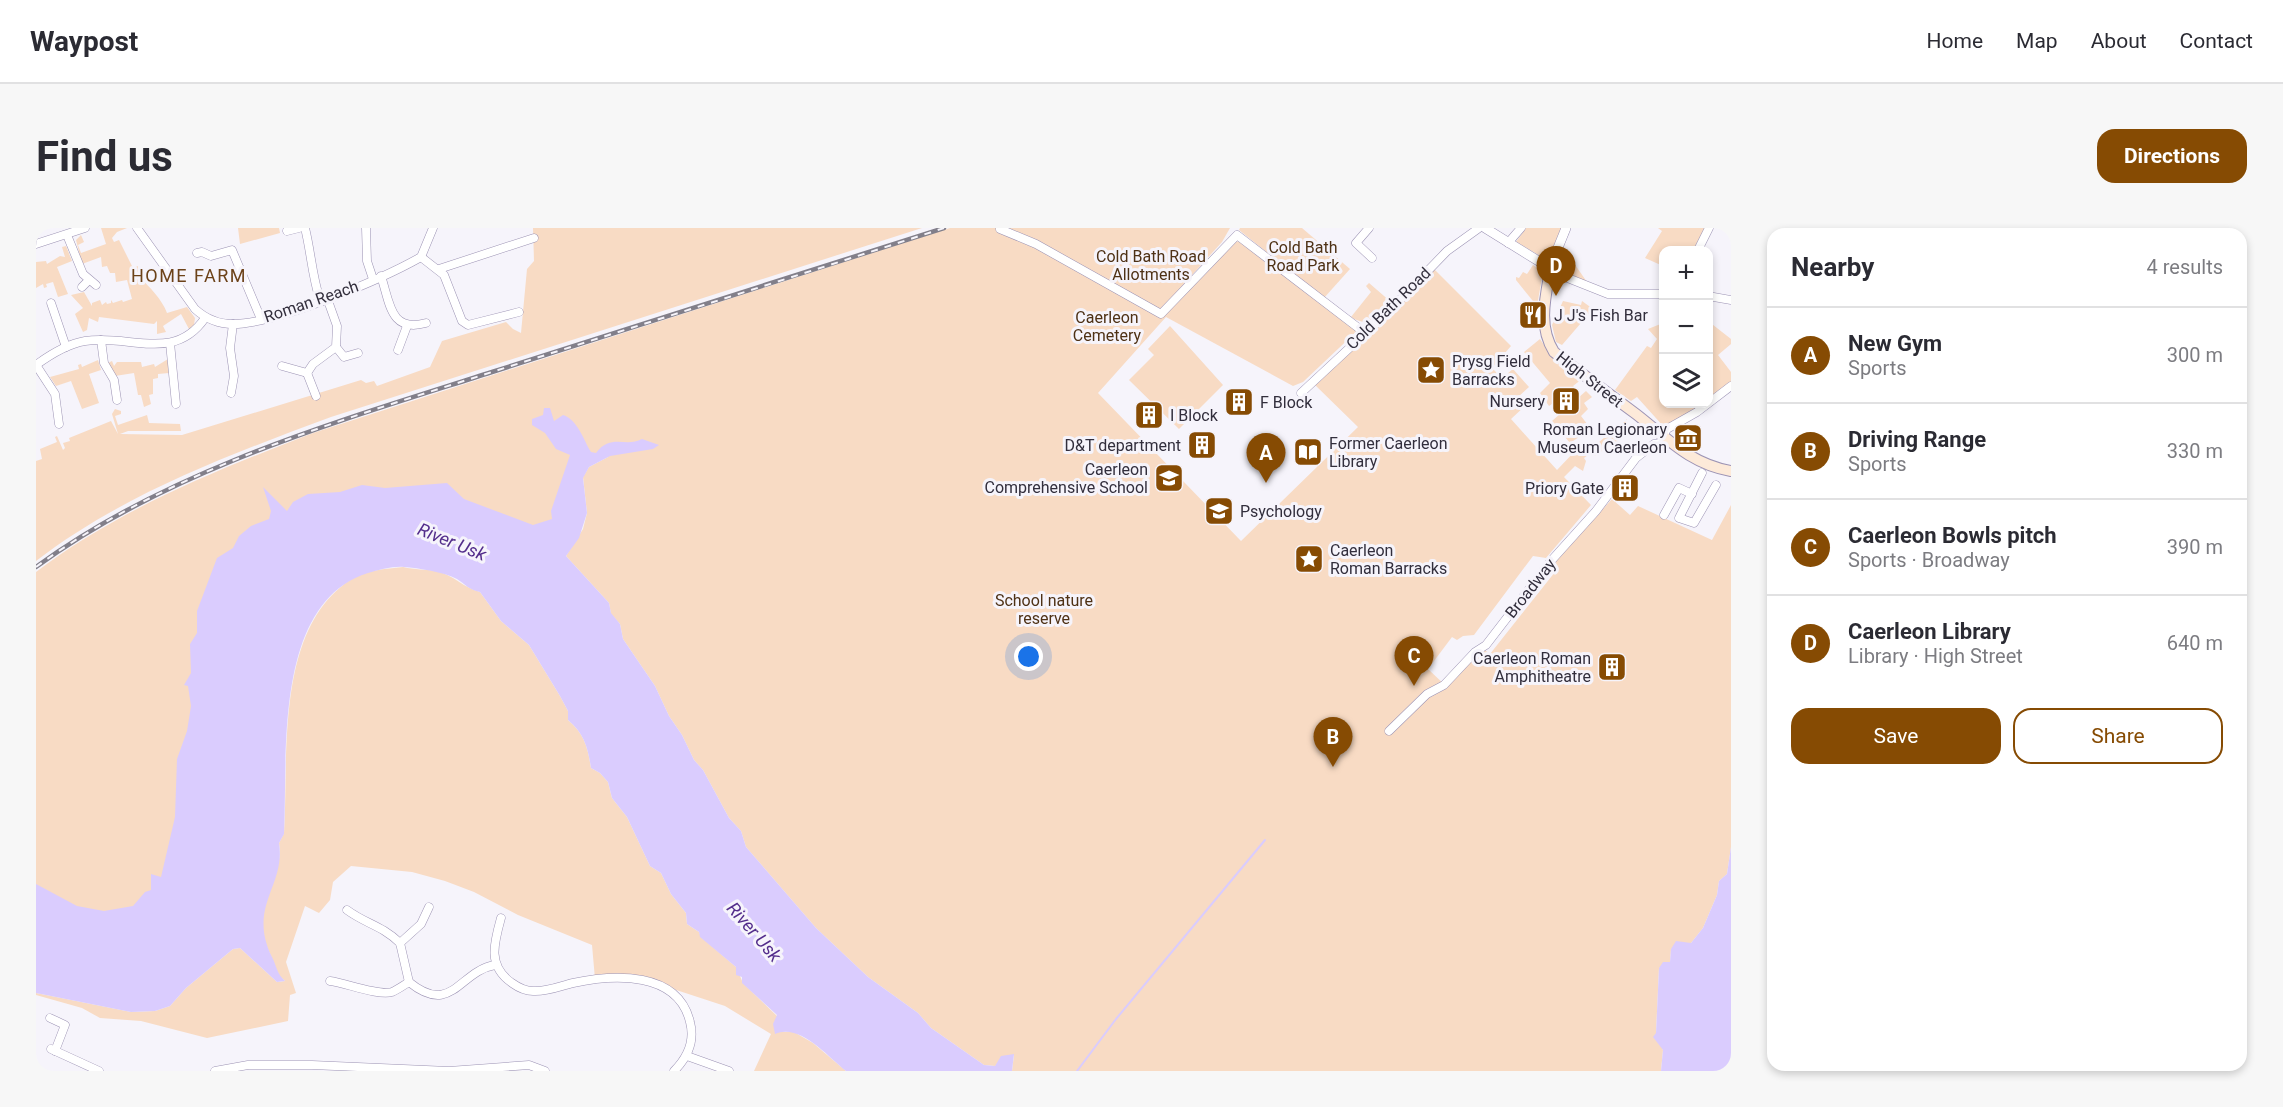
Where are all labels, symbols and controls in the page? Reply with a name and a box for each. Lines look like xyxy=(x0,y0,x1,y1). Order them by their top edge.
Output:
text: Waypost xyxy=(30,25,138,58)
text: Home xyxy=(1927,29,1983,53)
text: Map xyxy=(2016,29,2058,53)
text: About xyxy=(2091,29,2147,53)
text: Contact xyxy=(2180,29,2253,53)
button: Directions xyxy=(2097,129,2247,183)
text: Find us xyxy=(36,132,173,181)
park label: Cold Bath Road Park xyxy=(1267,238,1340,275)
map controls xyxy=(1659,246,1713,408)
button: + xyxy=(1659,246,1713,300)
park label: Cold Bath Road Allotments xyxy=(1096,247,1206,284)
pin: D xyxy=(1536,247,1576,296)
text: Nearby xyxy=(1791,252,1874,282)
text: 4 results xyxy=(2147,255,2223,279)
street label: Cold Bath Road xyxy=(1342,263,1434,353)
district label: HOME FARM xyxy=(131,265,247,286)
street label: Roman Reach xyxy=(261,276,361,327)
restaurant icon: J J's Fish Bar xyxy=(1517,299,1549,331)
button: − xyxy=(1659,300,1713,354)
place label: J J's Fish Bar xyxy=(1554,306,1648,325)
park label: Caerleon Cemetery xyxy=(1073,308,1142,345)
text: New Gym xyxy=(1848,331,1942,356)
text: A xyxy=(1804,343,1817,367)
text: 300 m xyxy=(2167,343,2223,367)
street label: High Street xyxy=(1553,348,1627,411)
place label: Prysg Field Barracks xyxy=(1452,352,1531,389)
place icon: Prysg Field Barracks xyxy=(1415,354,1447,386)
button: layers xyxy=(1659,354,1713,408)
text: Sports xyxy=(1848,356,1907,380)
building icon: Nursery xyxy=(1550,385,1582,417)
building icon: F Block xyxy=(1223,386,1255,418)
place label: Nursery xyxy=(1489,392,1545,411)
place label: F Block xyxy=(1260,393,1313,412)
building icon: I Block xyxy=(1133,399,1165,431)
place label: I Block xyxy=(1170,406,1219,425)
place label: Roman Legionary Museum Caerleon xyxy=(1537,420,1667,457)
museum icon: Roman Legionary Museum Caerleon xyxy=(1672,422,1704,454)
text: Driving Range xyxy=(1848,427,1986,452)
building icon: D&T department xyxy=(1186,429,1218,461)
pin: A xyxy=(1246,434,1286,483)
place label: Former Caerleon Library xyxy=(1329,434,1448,471)
place label: D&T department xyxy=(1065,436,1181,455)
library icon: Former Caerleon Library xyxy=(1292,436,1324,468)
text: B xyxy=(1804,439,1817,463)
text: 330 m xyxy=(2167,439,2223,463)
text: Sports xyxy=(1848,452,1907,476)
place label: Caerleon Comprehensive School xyxy=(984,460,1148,497)
school or university icon: Caerleon Comprehensive School xyxy=(1153,462,1185,494)
building icon: Priory Gate xyxy=(1609,472,1641,504)
place label: Priory Gate xyxy=(1525,479,1604,498)
school or university icon: Psychology xyxy=(1203,495,1235,527)
place label: Psychology xyxy=(1240,502,1322,521)
water label: River Usk xyxy=(415,518,491,565)
text: Caerleon Bowls pitch xyxy=(1848,523,2057,548)
text: C xyxy=(1804,535,1817,559)
text: 390 m xyxy=(2167,535,2223,559)
place label: Caerleon Roman Barracks xyxy=(1330,541,1447,578)
place icon: Caerleon Roman Barracks xyxy=(1293,543,1325,575)
text: Sports · Broadway xyxy=(1848,548,2010,572)
street label: Broadway xyxy=(1501,554,1560,622)
park label: School nature reserve xyxy=(995,591,1093,628)
text: Caerleon Library xyxy=(1848,619,2011,644)
text: D xyxy=(1804,631,1817,655)
text: 640 m xyxy=(2167,631,2223,655)
pin: C xyxy=(1394,636,1434,686)
your location xyxy=(1014,642,1043,671)
text: Library · High Street xyxy=(1848,644,2023,668)
place label: Caerleon Roman Amphitheatre xyxy=(1473,649,1591,686)
building icon: Caerleon Roman Amphitheatre xyxy=(1596,651,1628,683)
button: Save xyxy=(1791,708,2001,764)
button: Share xyxy=(2013,708,2223,764)
pin: B xyxy=(1314,718,1352,767)
water label: River Usk xyxy=(723,898,787,967)

